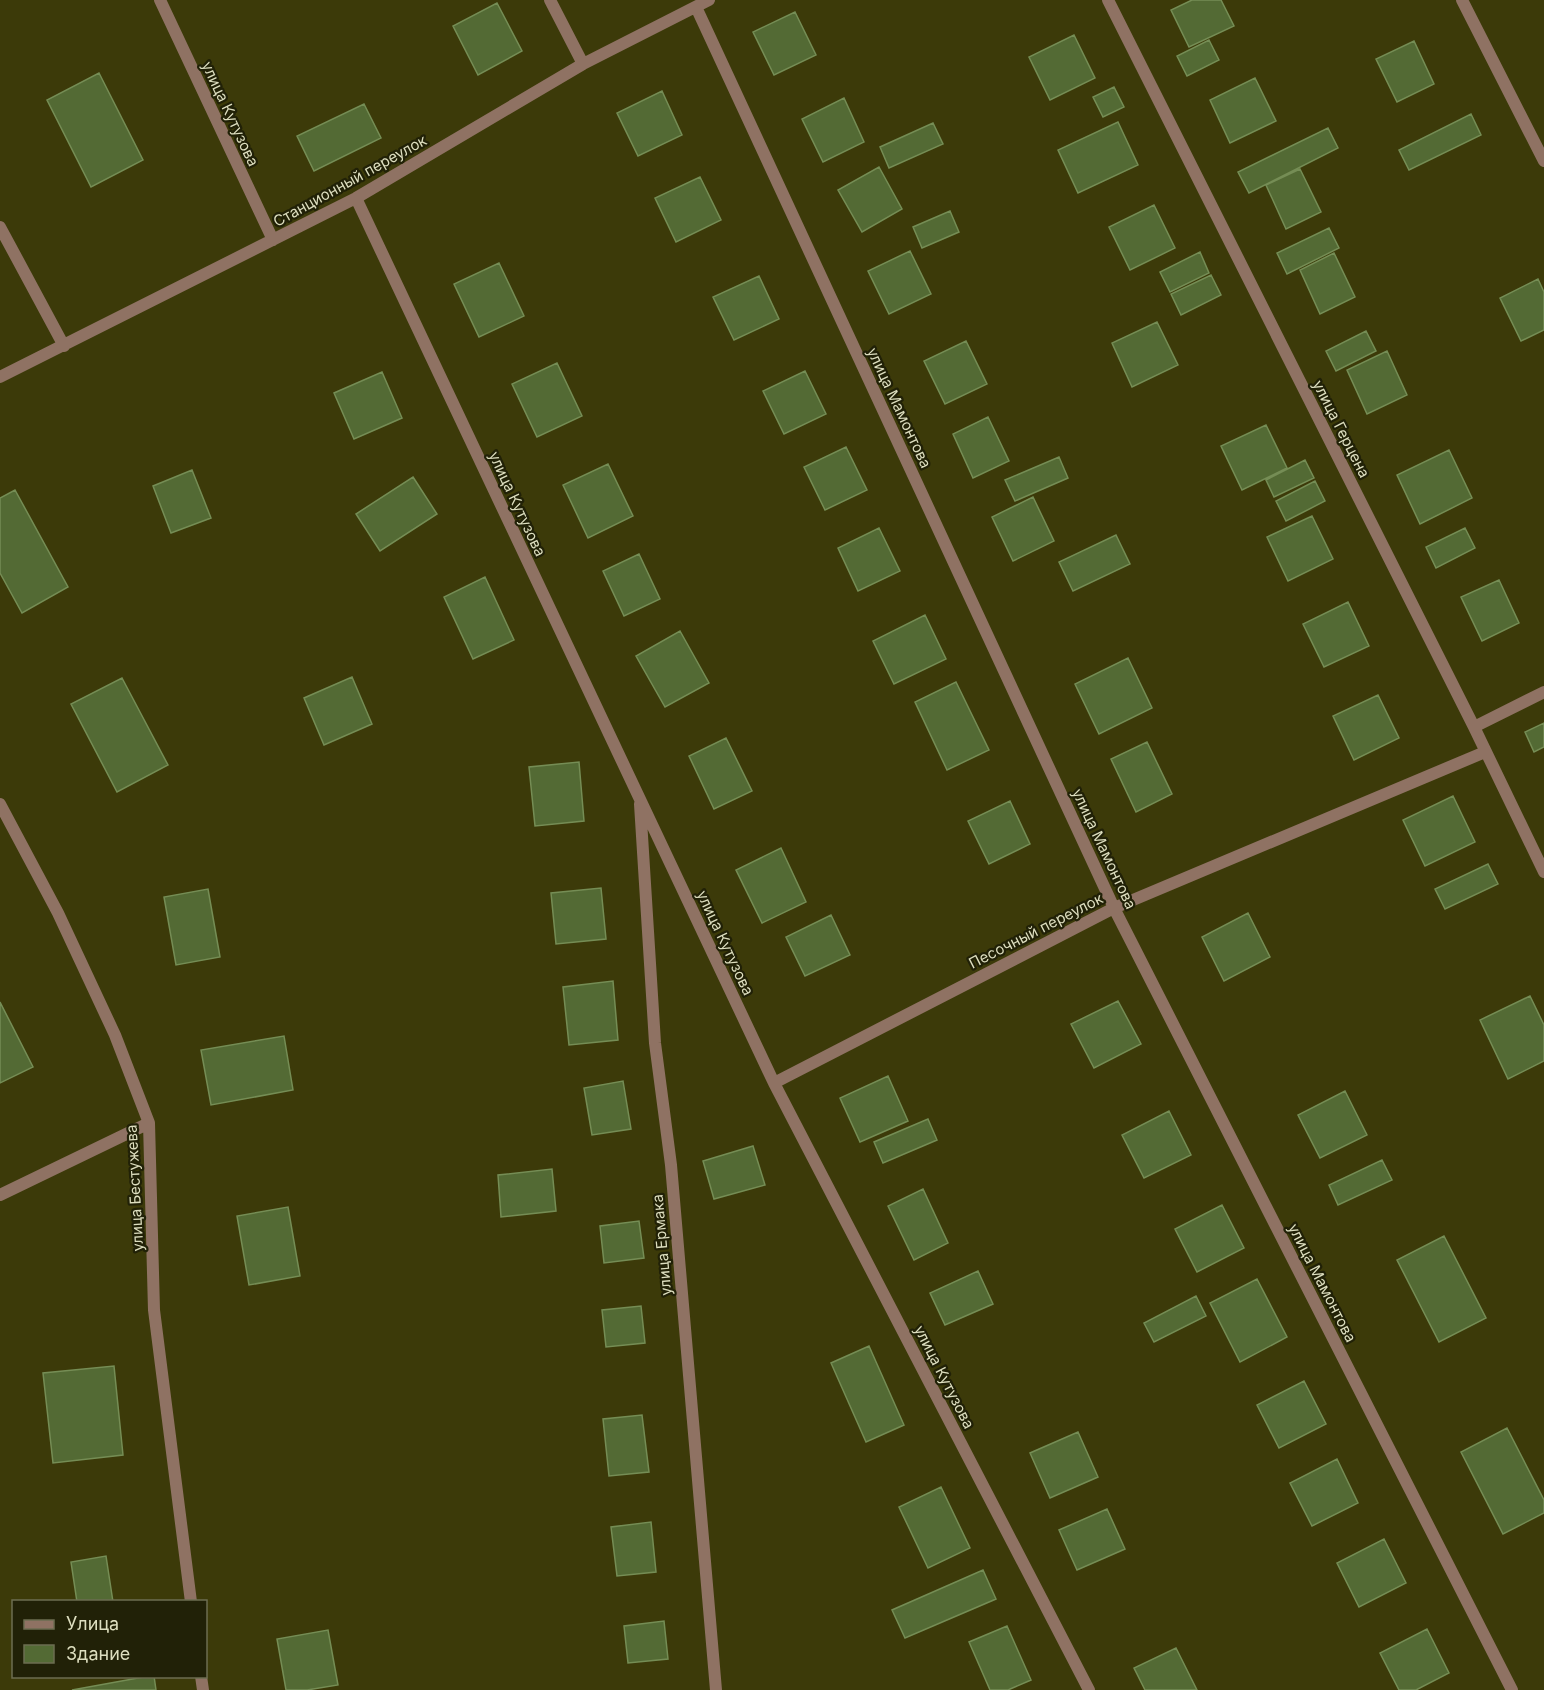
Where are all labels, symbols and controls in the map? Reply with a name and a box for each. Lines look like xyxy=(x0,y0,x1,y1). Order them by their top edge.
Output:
street label: улица Кутузова xyxy=(198,58,263,169)
street label: Станционный переулок xyxy=(270,130,430,231)
street label: улица Мамонтова xyxy=(863,344,936,471)
street label: улица Герцена xyxy=(1309,377,1374,481)
street label: улица Кутузова xyxy=(485,448,550,559)
street label: улица Мамонтова xyxy=(1068,785,1141,912)
street label: улица Кутузова xyxy=(693,887,758,998)
street label: Песочный переулок xyxy=(966,888,1106,973)
street label: улица Бестужева xyxy=(122,1124,147,1252)
street label: улица Ермака xyxy=(648,1194,675,1296)
street label: улица Мамонтова xyxy=(1284,1220,1361,1345)
street label: улица Кутузова xyxy=(910,1322,979,1432)
legend xyxy=(12,1600,207,1678)
text: Улица xyxy=(66,1613,119,1634)
text: Здание xyxy=(66,1643,130,1664)

